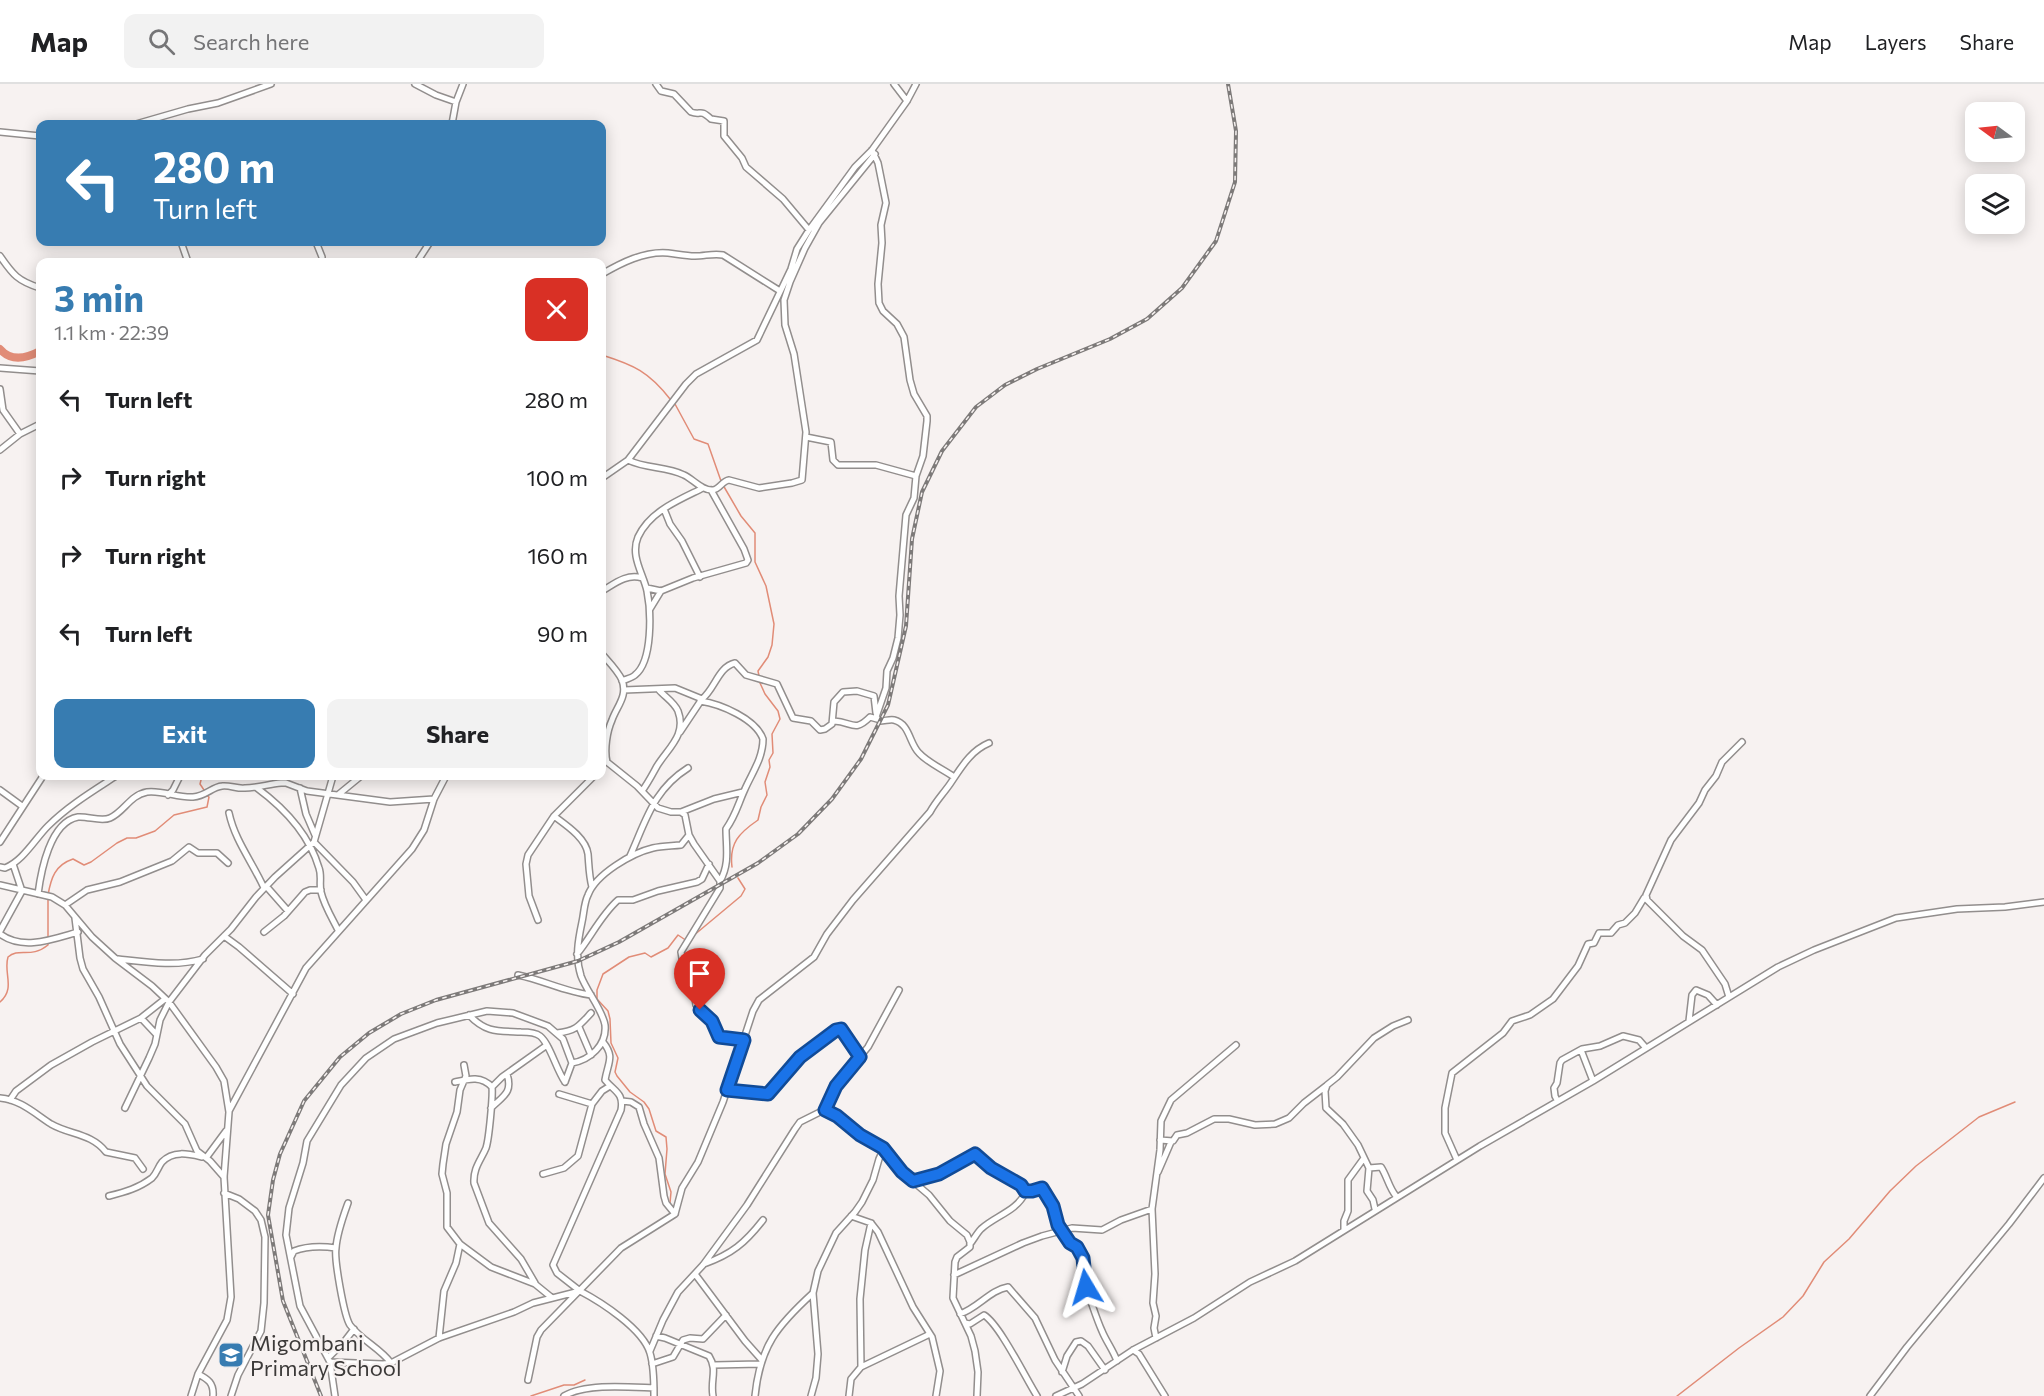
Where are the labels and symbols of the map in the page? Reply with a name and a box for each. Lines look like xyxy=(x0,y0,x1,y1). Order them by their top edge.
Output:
north arrow xyxy=(1965,102,2025,162)
pin xyxy=(674,948,725,1010)
position arrow xyxy=(1054,1255,1118,1319)
place label: Migombani Primary School xyxy=(250,1329,402,1381)
school or university icon: Migombani Primary School xyxy=(216,1340,246,1370)

